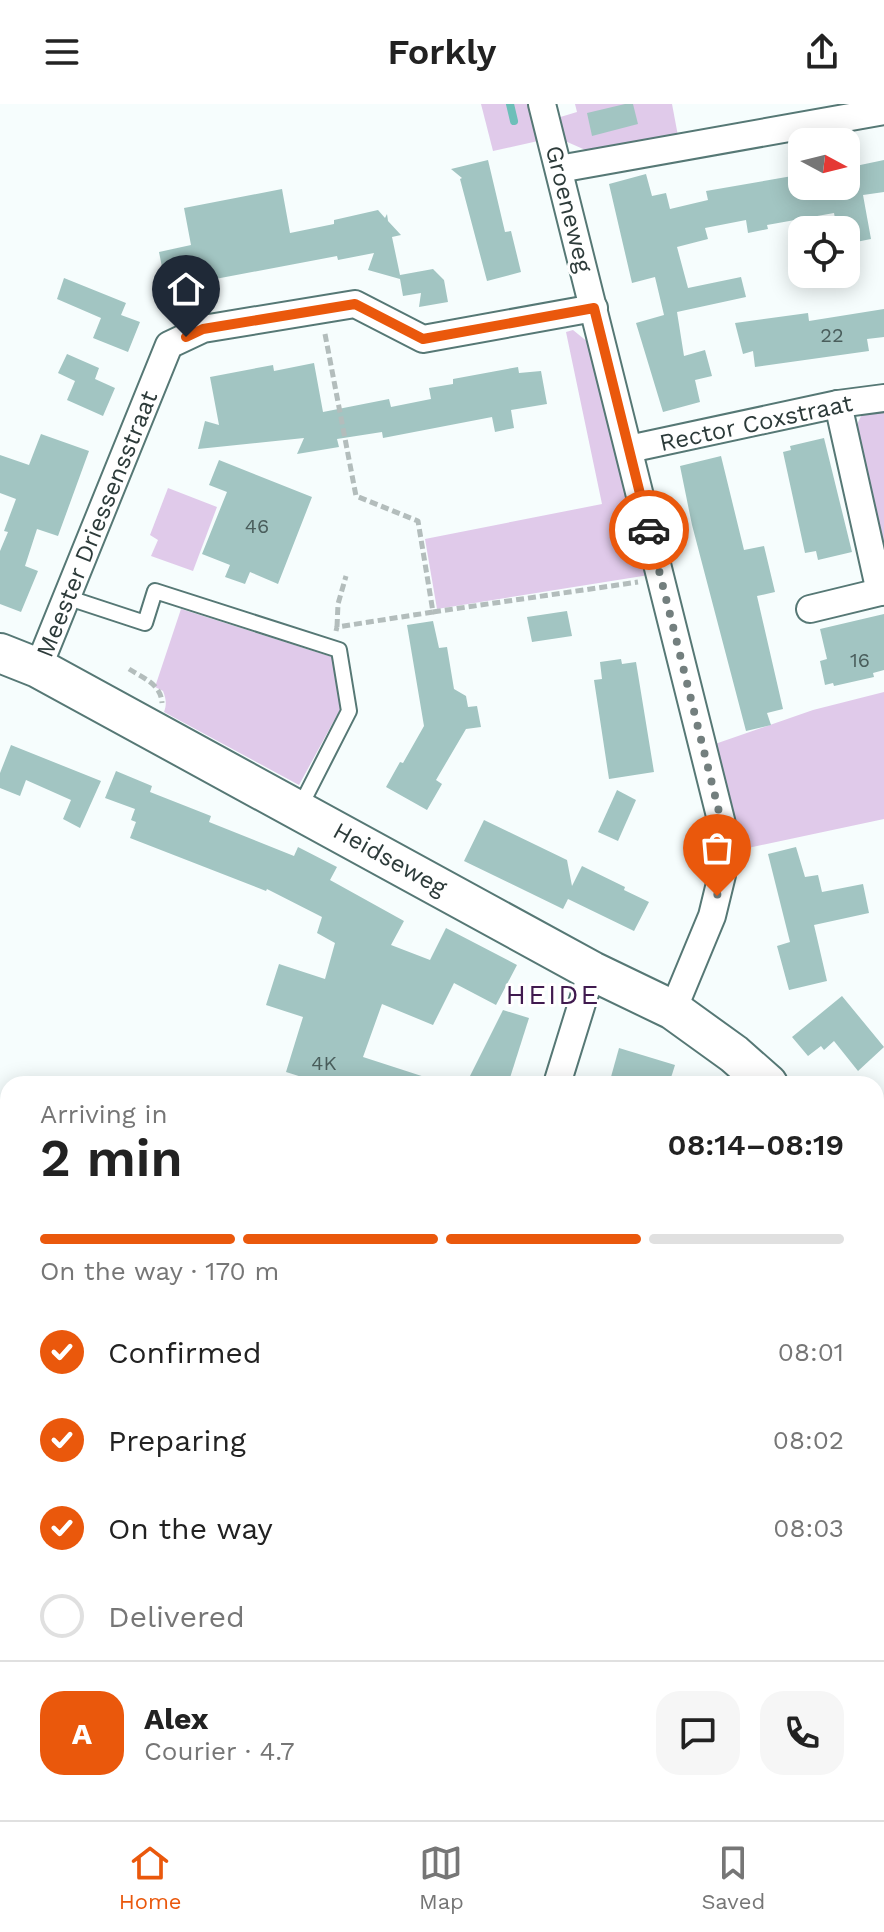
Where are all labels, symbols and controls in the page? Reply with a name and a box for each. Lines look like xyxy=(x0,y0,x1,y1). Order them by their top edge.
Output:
icon: menu xyxy=(40,30,84,74)
icon: share xyxy=(800,30,844,74)
text: Forkly xyxy=(387,31,497,73)
north arrow xyxy=(788,128,860,200)
map controls xyxy=(788,128,860,288)
street label: Groeneweg xyxy=(540,143,598,276)
button: locate xyxy=(788,216,860,288)
pin xyxy=(152,255,220,337)
icon: home xyxy=(164,267,208,311)
house number: 22 xyxy=(820,323,844,347)
street label: Meester Driessensstraat xyxy=(31,387,163,661)
street label: Rector Coxstraat xyxy=(657,389,855,457)
courier xyxy=(609,490,689,570)
icon: car xyxy=(627,508,671,552)
house number: 46 xyxy=(245,514,269,538)
house number: 16 xyxy=(850,648,870,672)
pin xyxy=(683,814,751,896)
street label: Heidseweg xyxy=(328,816,452,902)
icon: bag xyxy=(695,826,739,870)
district label: HEIDE xyxy=(506,978,600,1011)
house number: 4K xyxy=(311,1051,337,1075)
text: Arriving in xyxy=(40,1099,168,1129)
text: 08:14–08:19 xyxy=(668,1127,844,1162)
text: 2 min xyxy=(40,1128,183,1189)
text: On the way · 170 m xyxy=(40,1256,279,1286)
icon: check xyxy=(40,1330,84,1374)
text: Confirmed xyxy=(108,1335,262,1370)
text: 08:01 xyxy=(778,1337,844,1367)
icon: check xyxy=(40,1418,84,1462)
text: Preparing xyxy=(108,1423,246,1458)
text: 08:02 xyxy=(773,1425,844,1455)
icon: check xyxy=(40,1506,84,1550)
text: On the way xyxy=(108,1511,273,1546)
text: 08:03 xyxy=(773,1513,844,1543)
text: Delivered xyxy=(108,1599,245,1634)
button: chat xyxy=(656,1691,740,1775)
button: phone xyxy=(760,1691,844,1775)
text: Alex xyxy=(144,1701,208,1736)
text: A xyxy=(72,1716,92,1751)
text: Courier · 4.7 xyxy=(144,1736,294,1766)
tab: Home xyxy=(119,1841,182,1914)
tab: Map xyxy=(419,1841,464,1914)
tab: Saved xyxy=(701,1841,765,1914)

